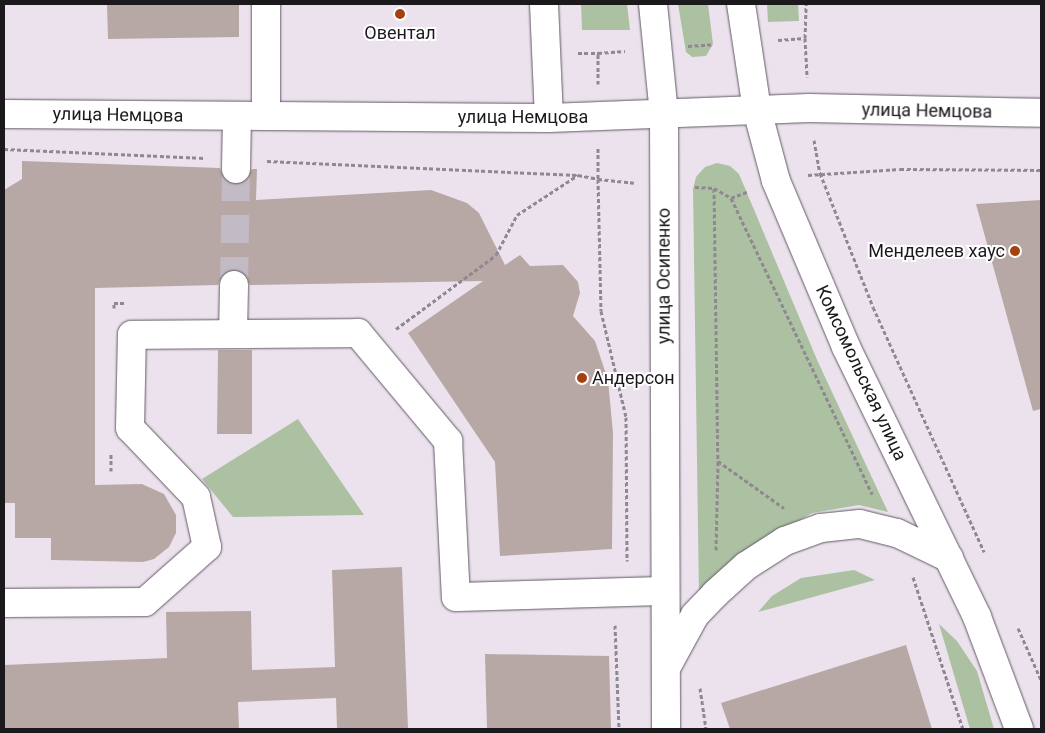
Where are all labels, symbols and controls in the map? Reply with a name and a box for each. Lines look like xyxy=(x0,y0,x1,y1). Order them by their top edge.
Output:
marker: Овентал xyxy=(394,8,406,20)
place label: Овентал xyxy=(364,22,436,44)
street label: улица Немцова xyxy=(862,99,992,123)
street label: улица Немцова xyxy=(53,103,183,127)
street label: улица Немцова xyxy=(458,106,588,128)
street label: улица Осипенко xyxy=(653,208,675,344)
place label: Менделеев хаус xyxy=(868,240,1005,262)
marker: Менделеев хаус xyxy=(1009,245,1021,257)
street label: Комсомольская улица xyxy=(811,282,911,464)
place label: Андерсон xyxy=(592,367,675,389)
marker: Андерсон xyxy=(576,372,588,384)

